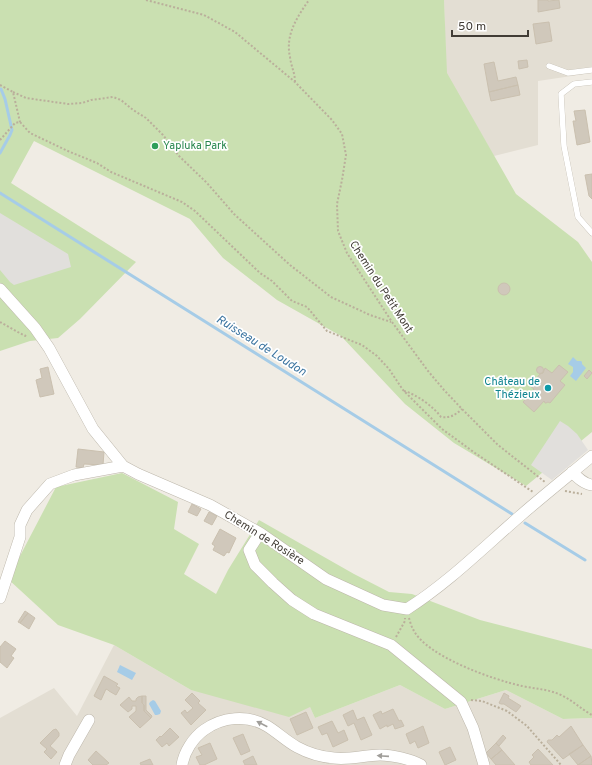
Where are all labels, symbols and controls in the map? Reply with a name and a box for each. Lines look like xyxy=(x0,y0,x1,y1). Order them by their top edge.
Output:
scale bar xyxy=(452,12,528,38)
text: 50 m xyxy=(458,19,486,35)
place label: Yapluka Park xyxy=(163,139,227,153)
marker: Yapluka Park xyxy=(150,141,160,151)
street label: Chemin du Petit Mont xyxy=(346,238,416,336)
water label: Ruisseau de Loudon xyxy=(213,312,309,380)
place label: Château de Thézieux xyxy=(484,375,540,402)
marker: Château de Thézieux xyxy=(543,383,553,393)
street label: Chemin de Rosière xyxy=(221,508,307,568)
one-way arrow xyxy=(257,721,268,727)
one-way arrow xyxy=(377,753,389,760)

